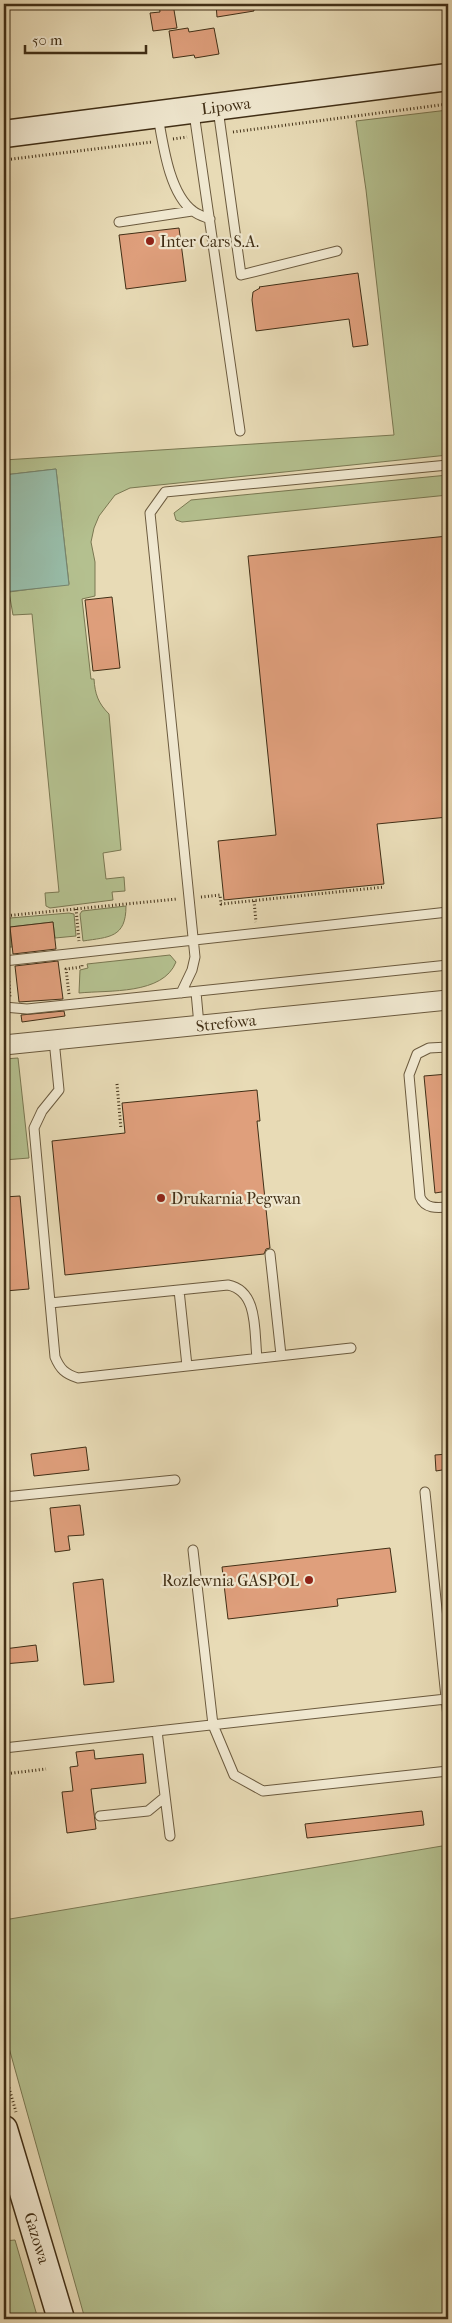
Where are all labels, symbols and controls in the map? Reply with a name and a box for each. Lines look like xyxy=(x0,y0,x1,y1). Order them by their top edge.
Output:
scale bar xyxy=(25,22,146,54)
text: 50 m xyxy=(32,31,63,49)
street label: Lipowa xyxy=(200,93,253,118)
place label: Inter Cars S.A. xyxy=(160,232,259,251)
marker: Inter Cars S.A. xyxy=(144,235,156,247)
street label: Strefowa xyxy=(195,1010,258,1036)
place label: Drukarnia Pegwan xyxy=(171,1189,302,1208)
marker: Drukarnia Pegwan xyxy=(155,1192,167,1204)
place label: Rozlewnia GASPOL xyxy=(162,1571,299,1590)
marker: Rozlewnia GASPOL xyxy=(303,1574,315,1586)
street label: Gazowa xyxy=(20,2210,54,2267)

